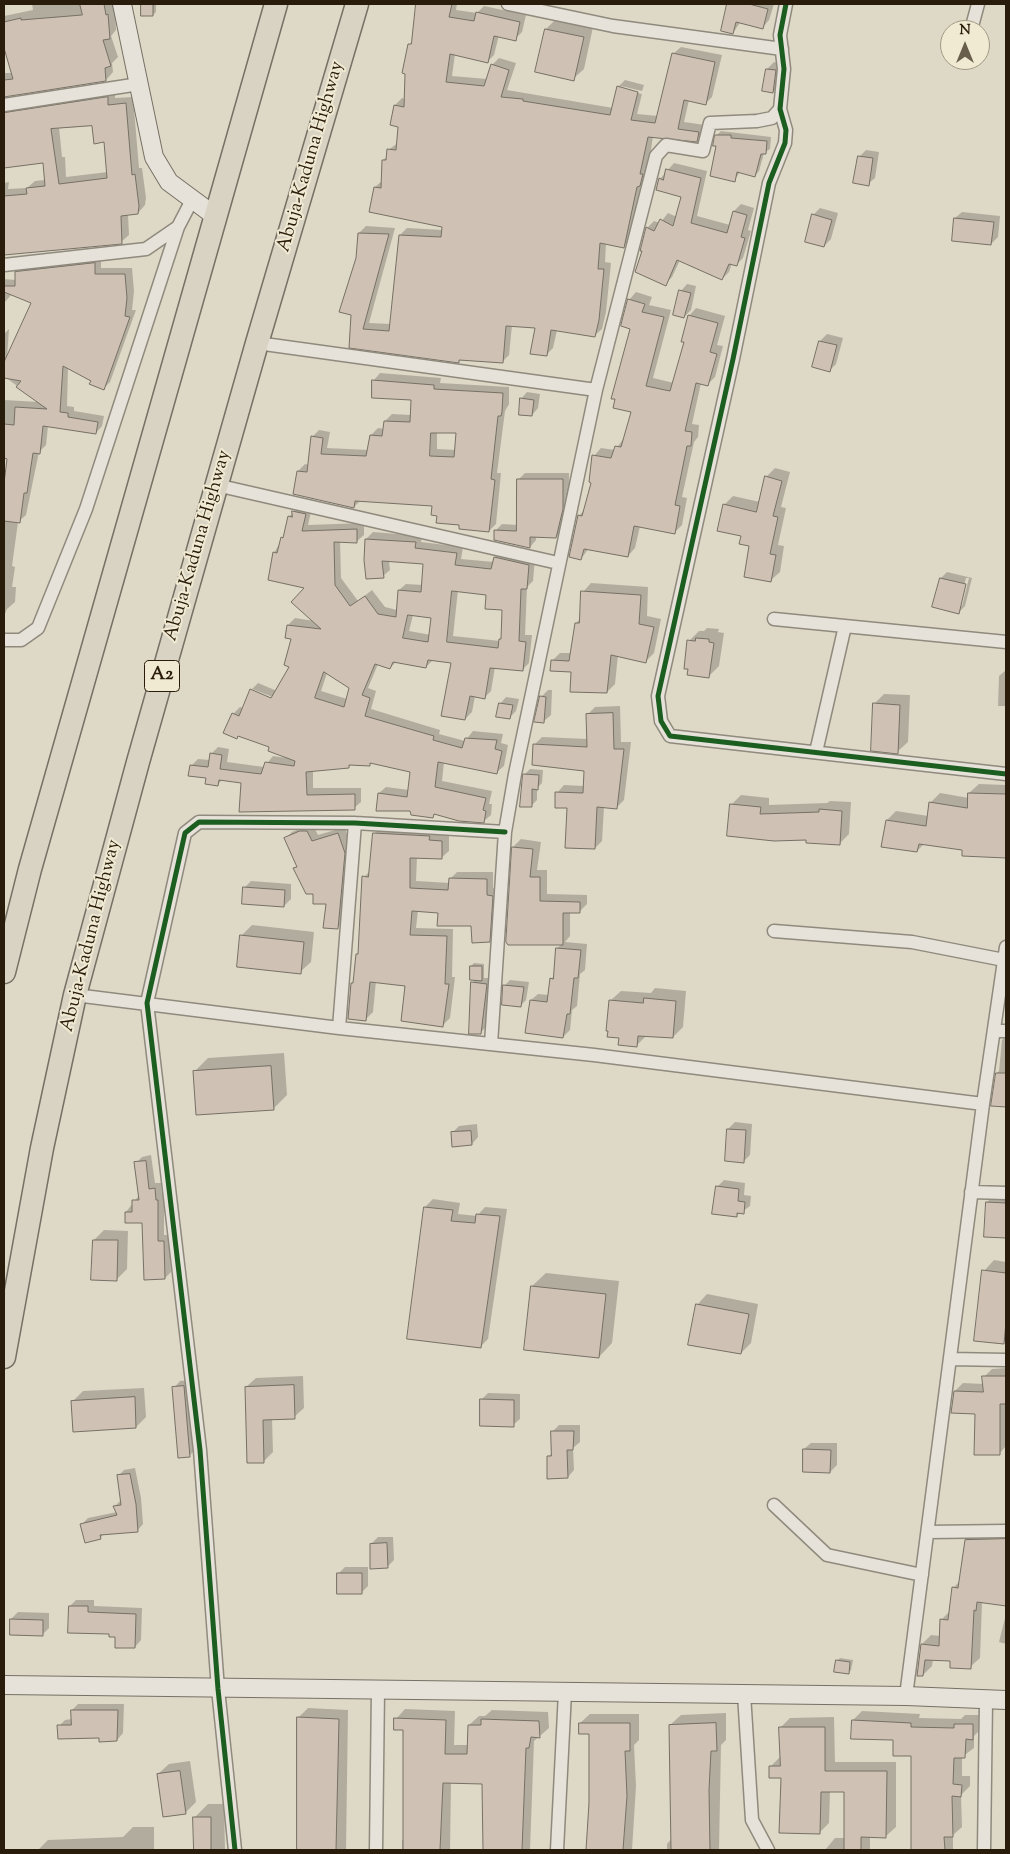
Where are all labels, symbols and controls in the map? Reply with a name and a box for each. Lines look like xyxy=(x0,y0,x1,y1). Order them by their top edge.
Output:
north arrow xyxy=(940,20,990,70)
text: N xyxy=(959,21,971,41)
street label: Abuja-Kaduna Highway xyxy=(274,59,350,255)
street label: Abuja-Kaduna Highway xyxy=(161,448,237,644)
road number: A2 xyxy=(144,660,180,691)
street label: Abuja-Kaduna Highway xyxy=(57,837,127,1035)

